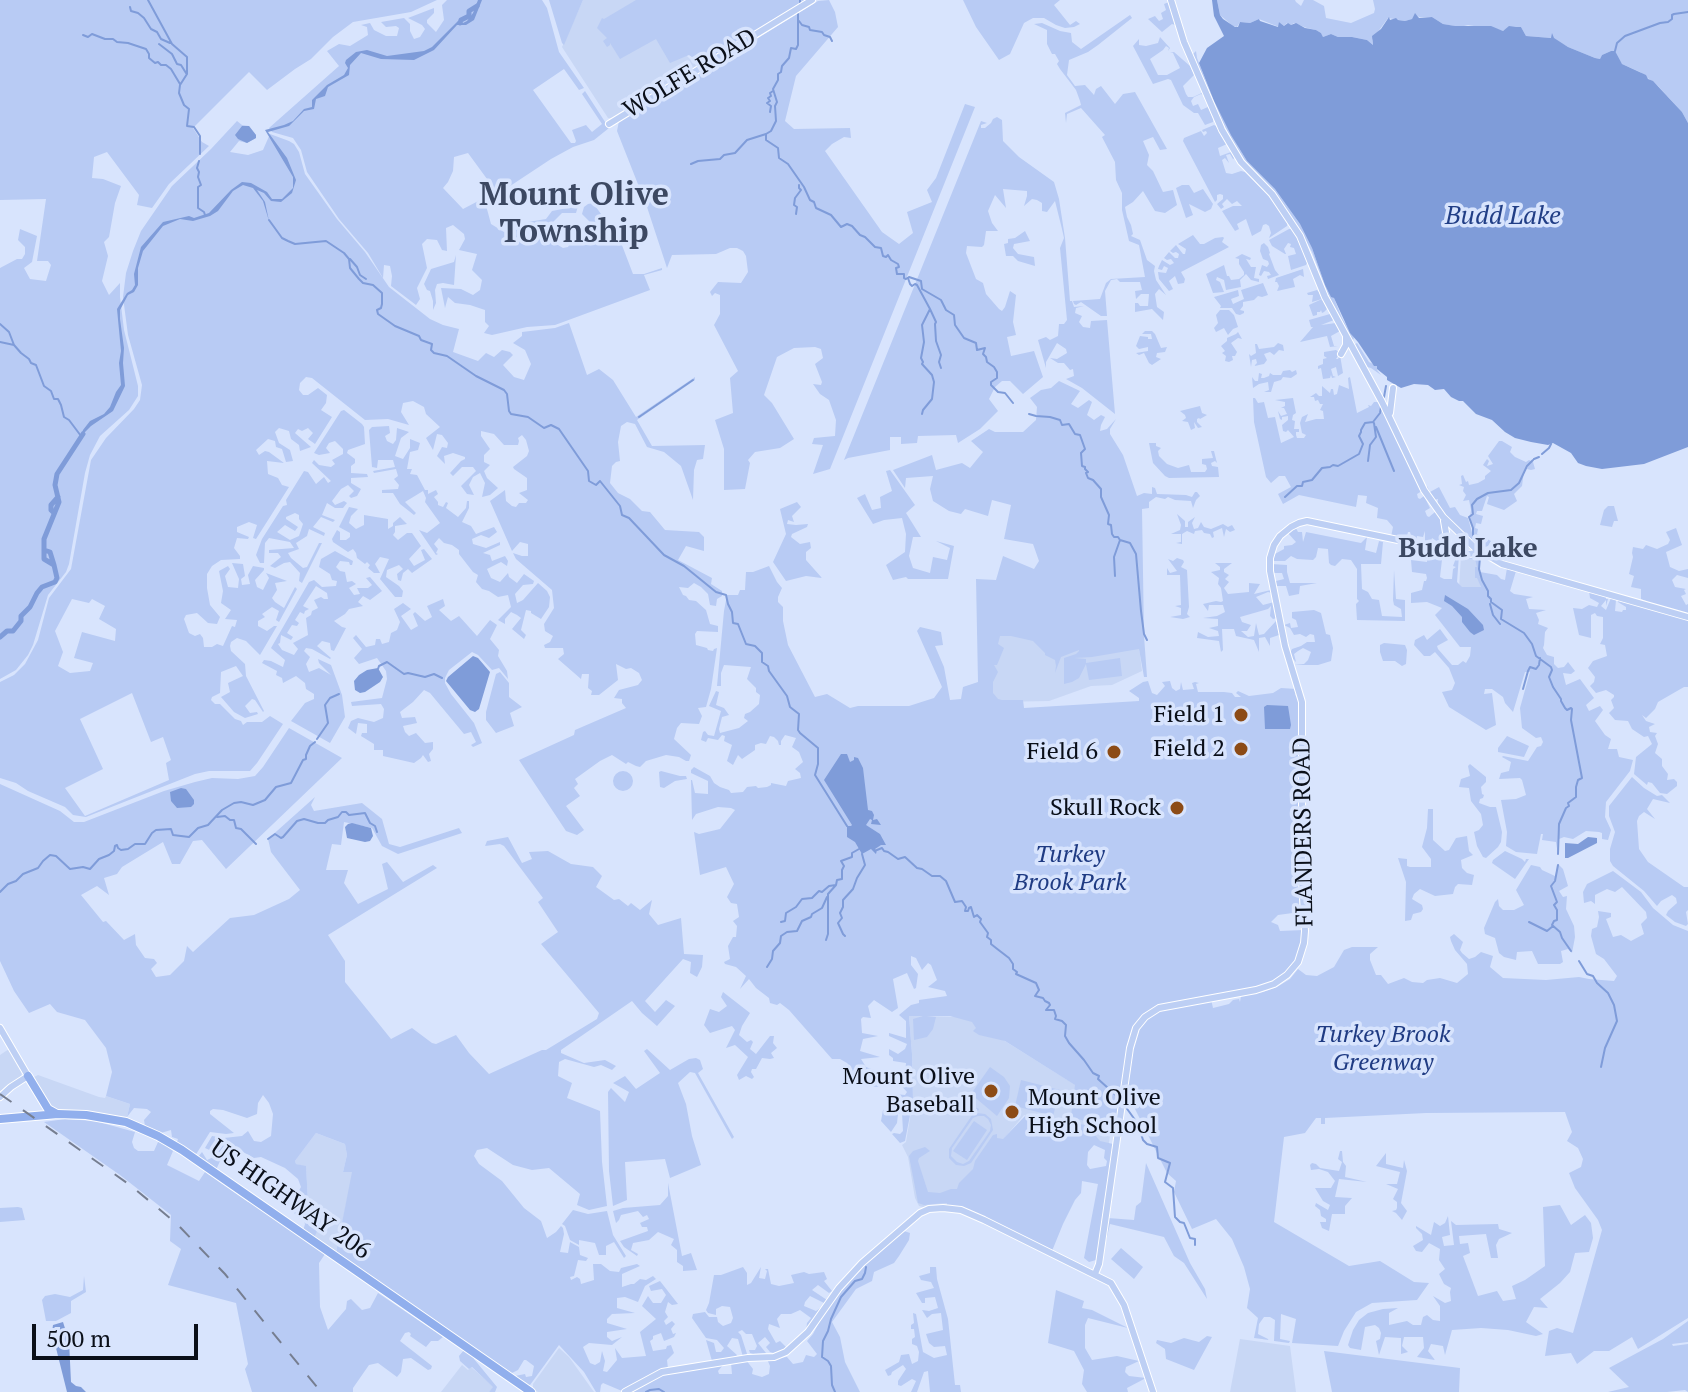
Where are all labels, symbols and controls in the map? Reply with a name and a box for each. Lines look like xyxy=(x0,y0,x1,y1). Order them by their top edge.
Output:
street label: WOLFE ROAD xyxy=(618,23,762,125)
district label: Mount Olive Township xyxy=(479,177,669,252)
water label: Budd Lake xyxy=(1445,201,1561,233)
district label: Budd Lake xyxy=(1398,532,1538,566)
place label: Field 1 xyxy=(1153,701,1225,729)
marker: Field 1 xyxy=(1232,706,1250,724)
place label: Field 2 xyxy=(1153,735,1225,763)
street label: FLANDERS ROAD xyxy=(1288,737,1320,927)
place label: Field 6 xyxy=(1026,738,1098,766)
marker: Field 2 xyxy=(1232,740,1250,758)
marker: Field 6 xyxy=(1105,743,1123,761)
place label: Skull Rock xyxy=(1050,794,1161,822)
marker: Skull Rock xyxy=(1168,799,1186,817)
park label: Turkey Brook Park xyxy=(1014,841,1126,897)
park label: Turkey Brook Greenway xyxy=(1315,1021,1451,1077)
place label: Mount Olive Baseball xyxy=(842,1063,975,1119)
marker: Mount Olive Baseball xyxy=(982,1082,1000,1100)
place label: Mount Olive High School xyxy=(1028,1084,1161,1140)
marker: Mount Olive High School xyxy=(1003,1103,1021,1121)
street label: US HIGHWAY 206 xyxy=(204,1134,376,1266)
scale bar xyxy=(36,1308,202,1358)
text: 500 m xyxy=(46,1322,111,1354)

